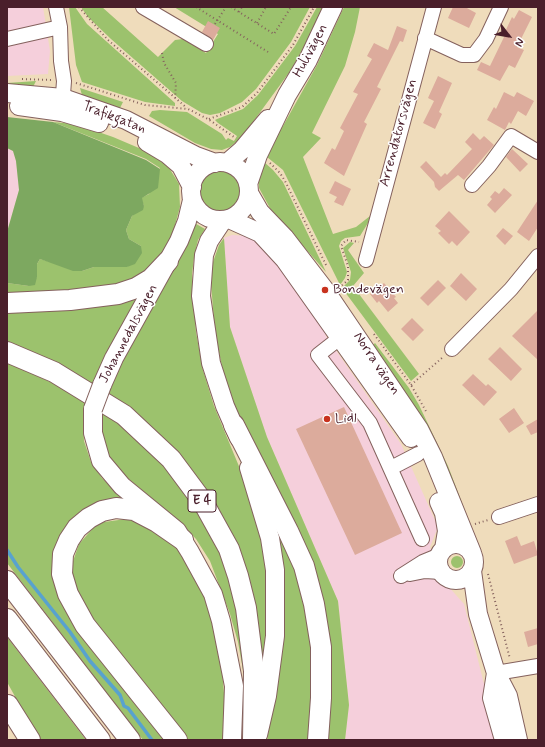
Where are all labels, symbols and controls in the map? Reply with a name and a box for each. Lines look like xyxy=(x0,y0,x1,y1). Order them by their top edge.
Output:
north arrow xyxy=(489,16,529,56)
street label: Hulivägen xyxy=(290,21,332,81)
text: N xyxy=(511,35,527,49)
street label: Arrendatorsvägen xyxy=(377,77,421,189)
street label: Trafikgatan xyxy=(80,98,148,138)
street label: Johannedalsvägen xyxy=(96,282,162,386)
place label: Bondevägen xyxy=(333,282,404,298)
marker: Bondevägen xyxy=(320,285,330,295)
street label: Norra vägen xyxy=(349,329,403,399)
place label: Lidl xyxy=(335,411,357,427)
marker: Lidl xyxy=(322,414,332,424)
road number: E 4 xyxy=(188,490,216,512)

